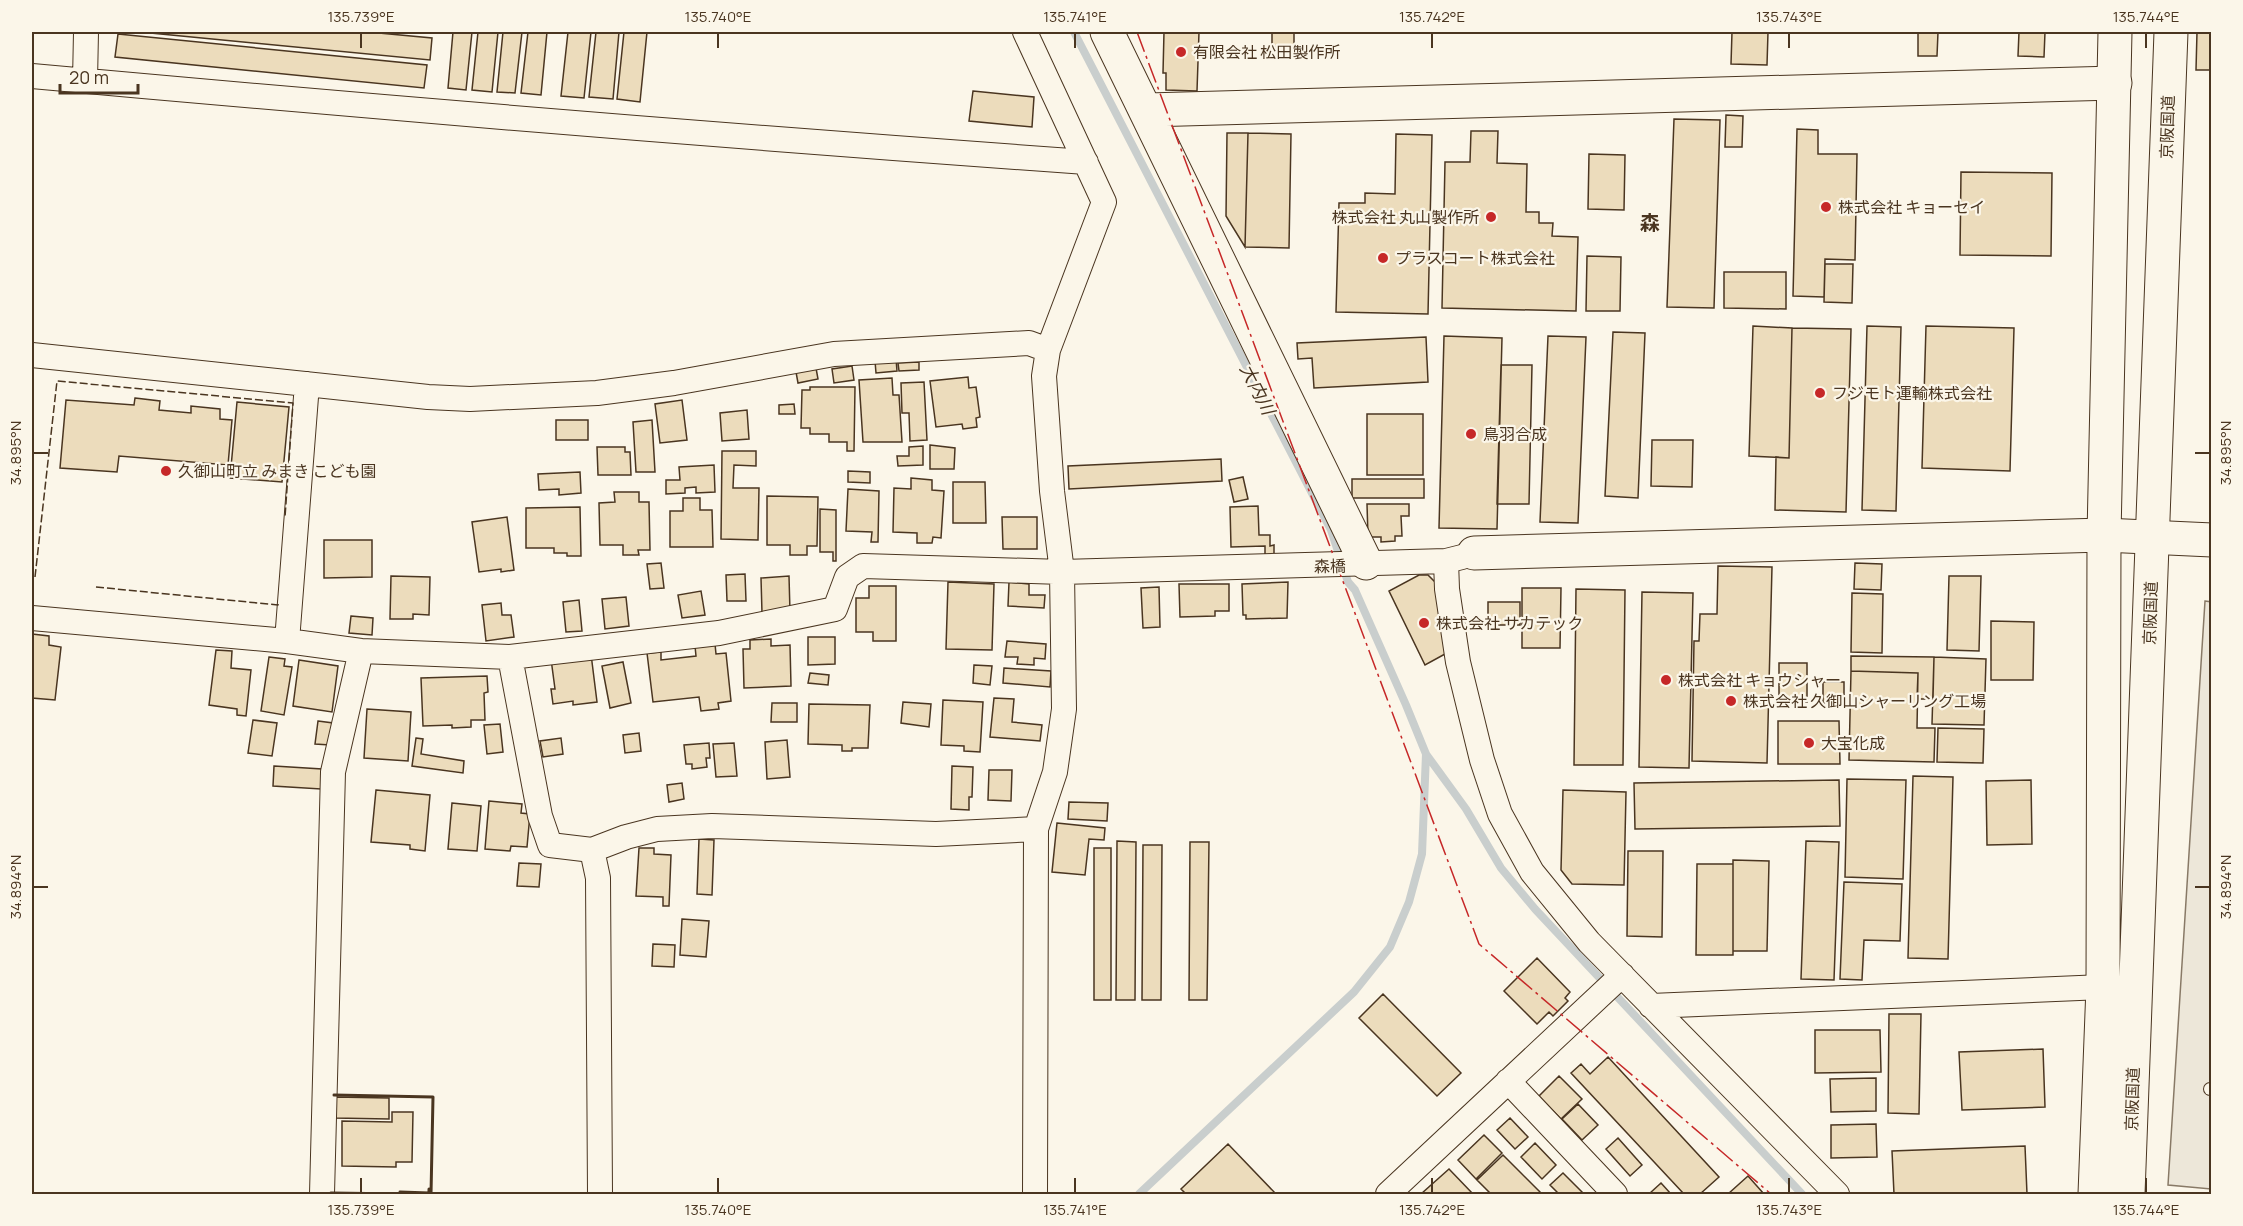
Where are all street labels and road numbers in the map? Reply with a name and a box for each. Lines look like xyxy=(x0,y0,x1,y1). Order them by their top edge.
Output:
street label: 京阪国道 xyxy=(2155,95,2179,159)
street label: 森橋 xyxy=(1314,555,1346,577)
street label: 京阪国道 xyxy=(2138,581,2162,645)
street label: 京阪国道 xyxy=(2120,1067,2144,1131)

